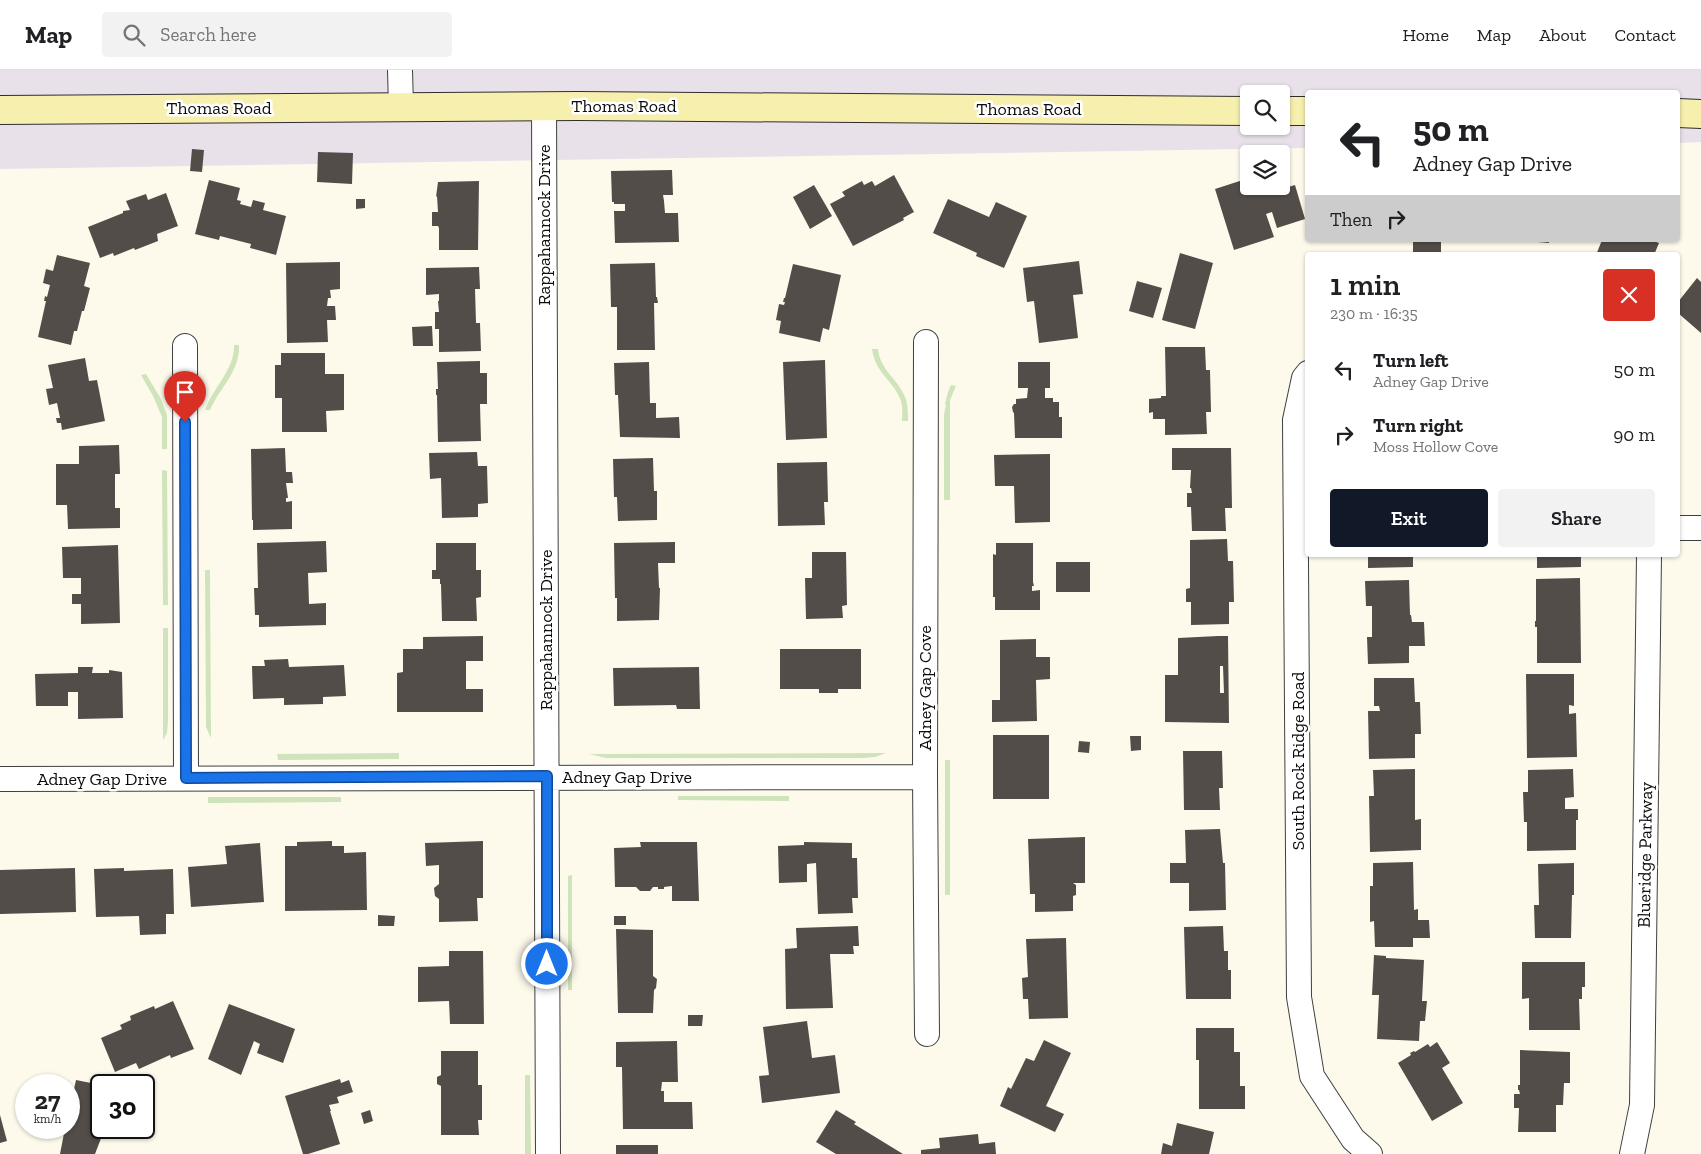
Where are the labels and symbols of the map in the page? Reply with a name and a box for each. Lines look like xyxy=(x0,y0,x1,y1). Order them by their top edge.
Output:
street label: Thomas Road xyxy=(571,95,677,117)
street label: Thomas Road xyxy=(166,97,272,119)
street label: Thomas Road xyxy=(976,98,1082,120)
street label: Rappahannock Drive xyxy=(533,144,555,306)
pin xyxy=(164,371,206,422)
street label: Rappahannock Drive xyxy=(535,549,557,711)
street label: Adney Gap Cove xyxy=(914,625,936,751)
street label: South Rock Ridge Road xyxy=(1287,672,1309,850)
street label: Adney Gap Drive xyxy=(562,766,692,788)
street label: Adney Gap Drive xyxy=(37,768,167,790)
street label: Blueridge Parkway xyxy=(1633,781,1657,928)
position arrow xyxy=(520,937,572,989)
speed limit sign: 30 xyxy=(90,1074,155,1139)

